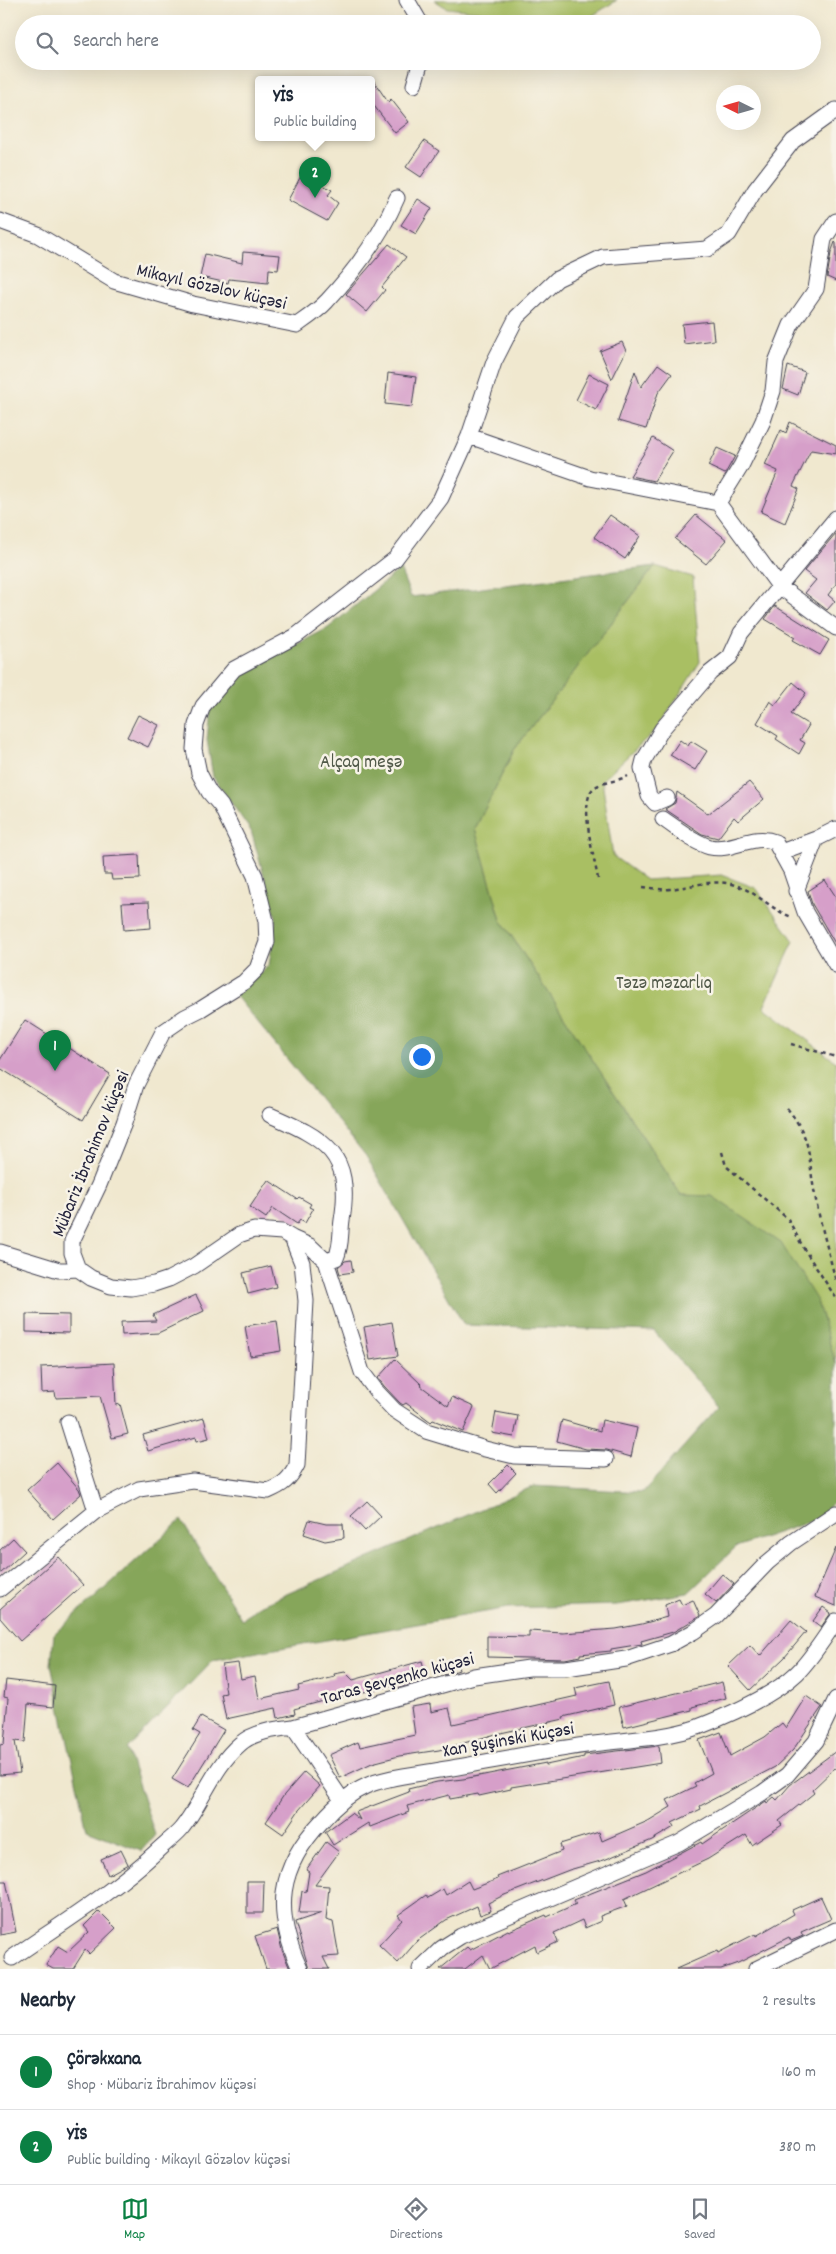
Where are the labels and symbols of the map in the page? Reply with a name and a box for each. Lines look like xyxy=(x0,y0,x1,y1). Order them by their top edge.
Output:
north arrow xyxy=(716,85,761,130)
pin: 2 xyxy=(299,157,331,198)
street label: Mikayıl Gözəlov küçəsi xyxy=(134,258,289,319)
park label: Alçaq meşə xyxy=(320,750,402,777)
park label: Təzə məzarlıq xyxy=(616,971,712,998)
pin: 1 xyxy=(39,1030,71,1071)
your location xyxy=(409,1044,435,1070)
street label: Mübariz İbrahimov küçəsi xyxy=(47,1067,138,1242)
street label: Taras Şevçenko küçəsi xyxy=(318,1647,478,1714)
street label: Xan Şuşinski Küçəsi xyxy=(441,1717,577,1766)

